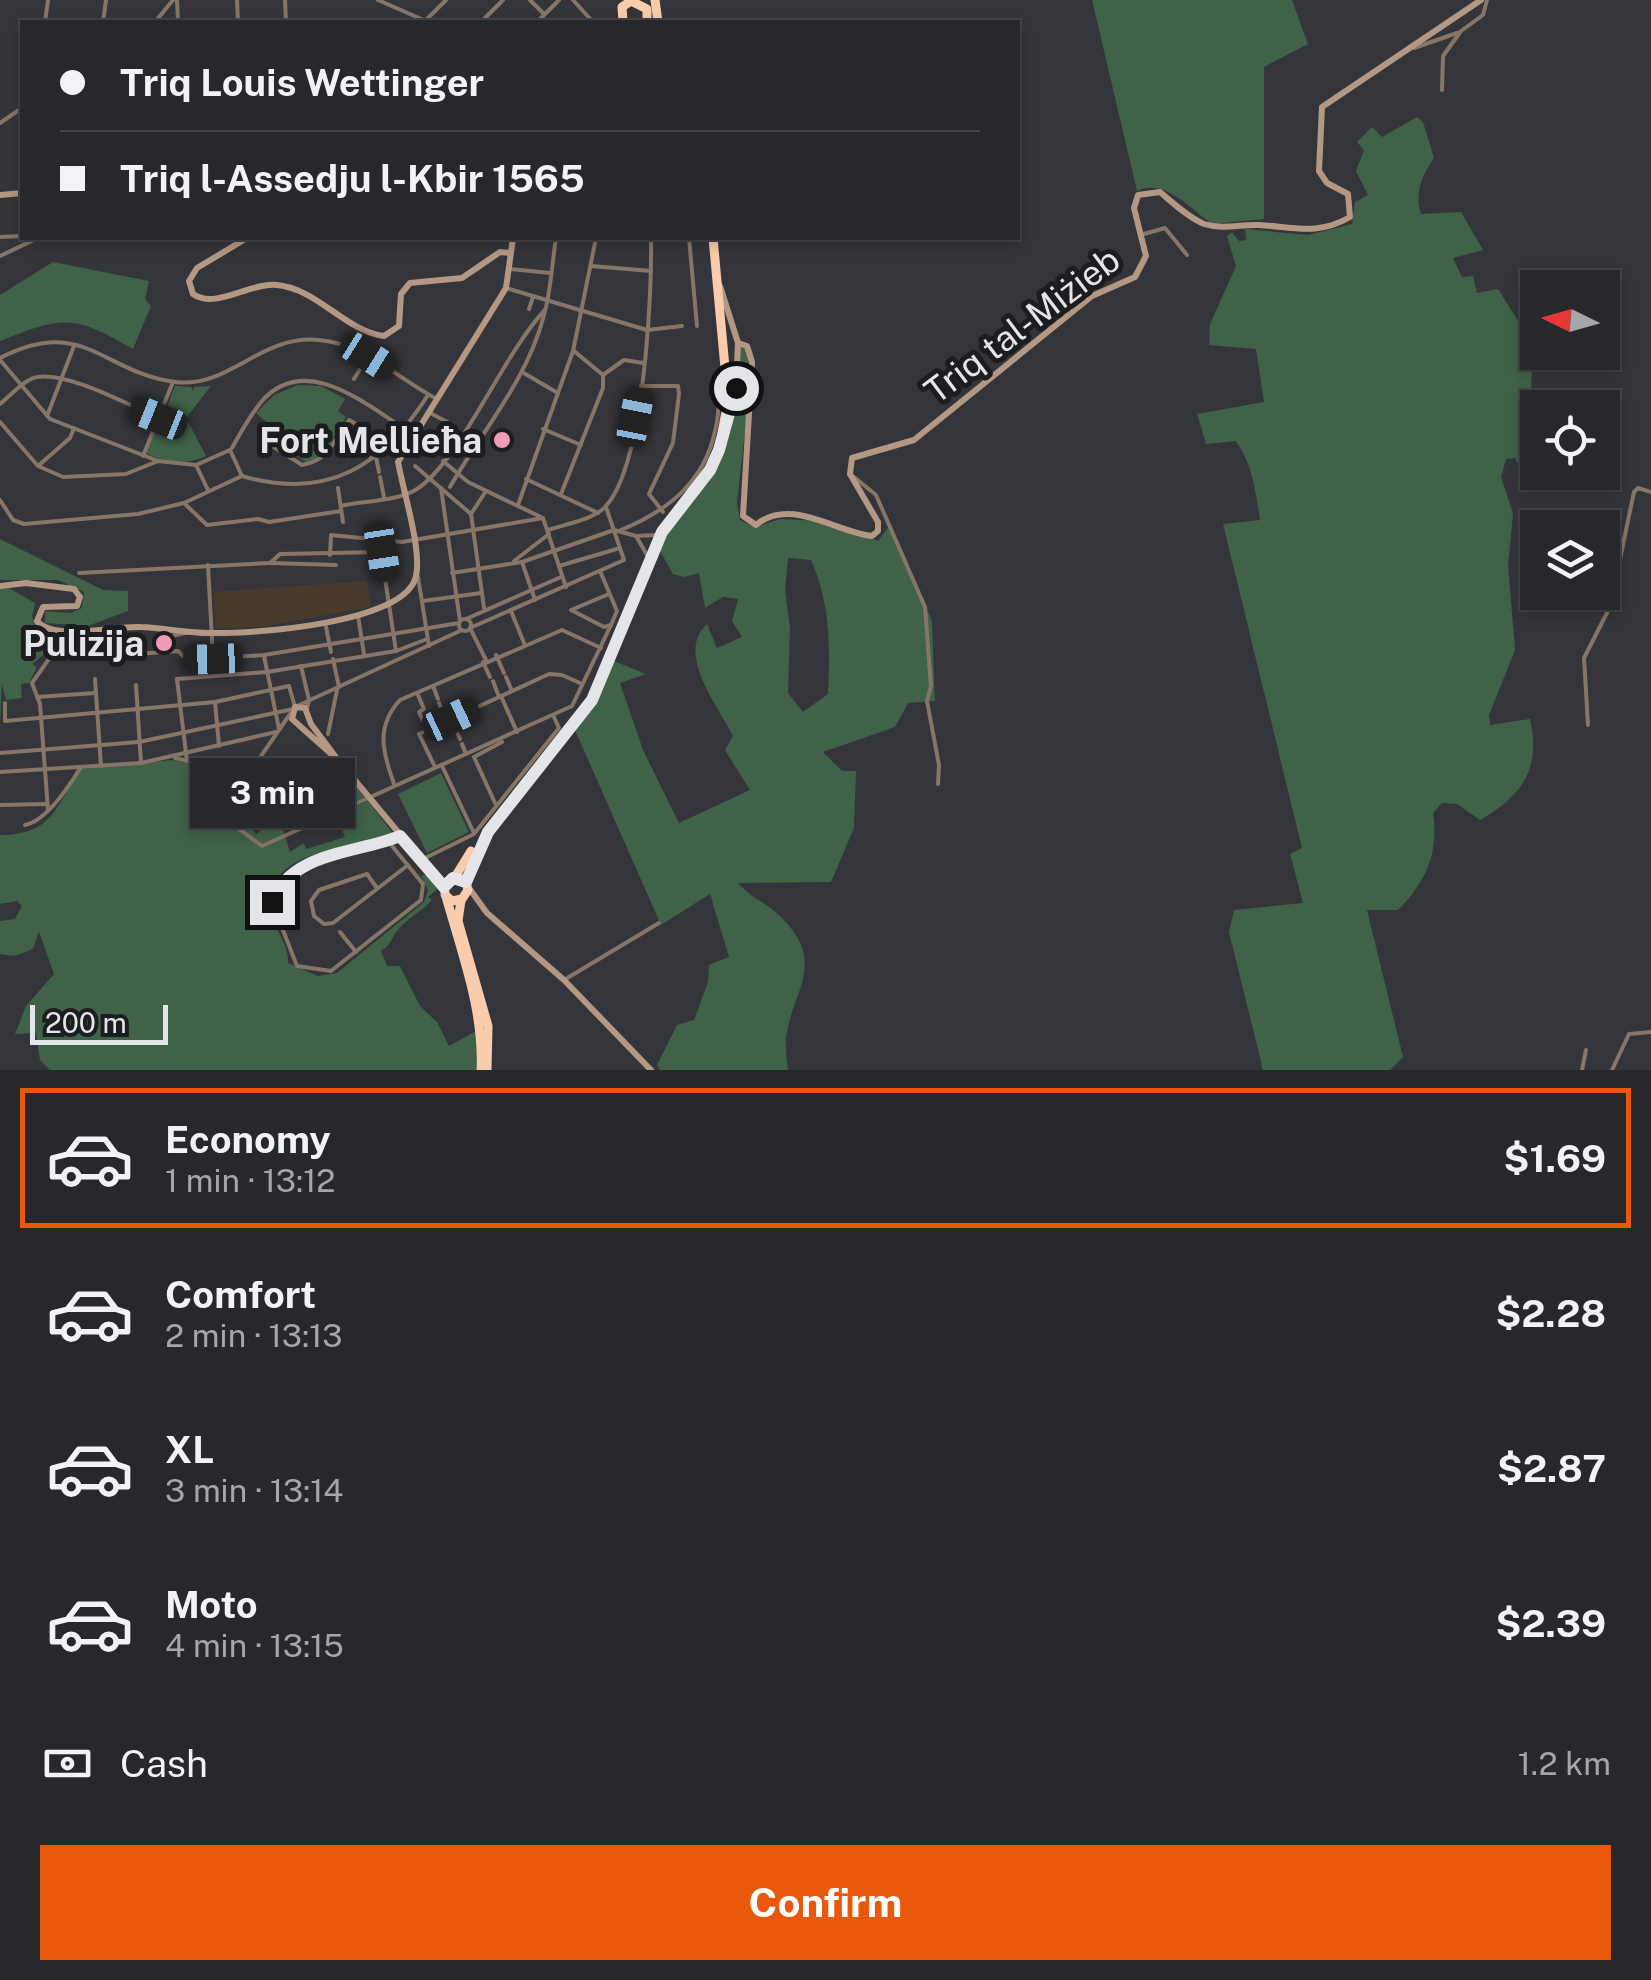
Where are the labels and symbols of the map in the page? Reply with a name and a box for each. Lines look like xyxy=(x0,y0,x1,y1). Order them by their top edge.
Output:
street label: Triq tal-Miżieb xyxy=(917,238,1127,412)
north arrow xyxy=(1520,270,1620,370)
car xyxy=(335,327,401,385)
route start xyxy=(714,366,759,411)
car xyxy=(615,385,655,449)
car xyxy=(125,393,191,443)
place label: Fort Mellieħa xyxy=(259,420,482,461)
marker: Fort Mellieħa xyxy=(491,429,513,451)
car xyxy=(362,520,402,584)
place label: Pulizija xyxy=(23,623,144,664)
marker: Pulizija xyxy=(153,632,175,654)
car xyxy=(182,643,244,675)
car xyxy=(417,693,485,745)
callout: 3 min xyxy=(190,757,354,827)
route end xyxy=(250,880,295,925)
scale bar xyxy=(30,1000,168,1044)

